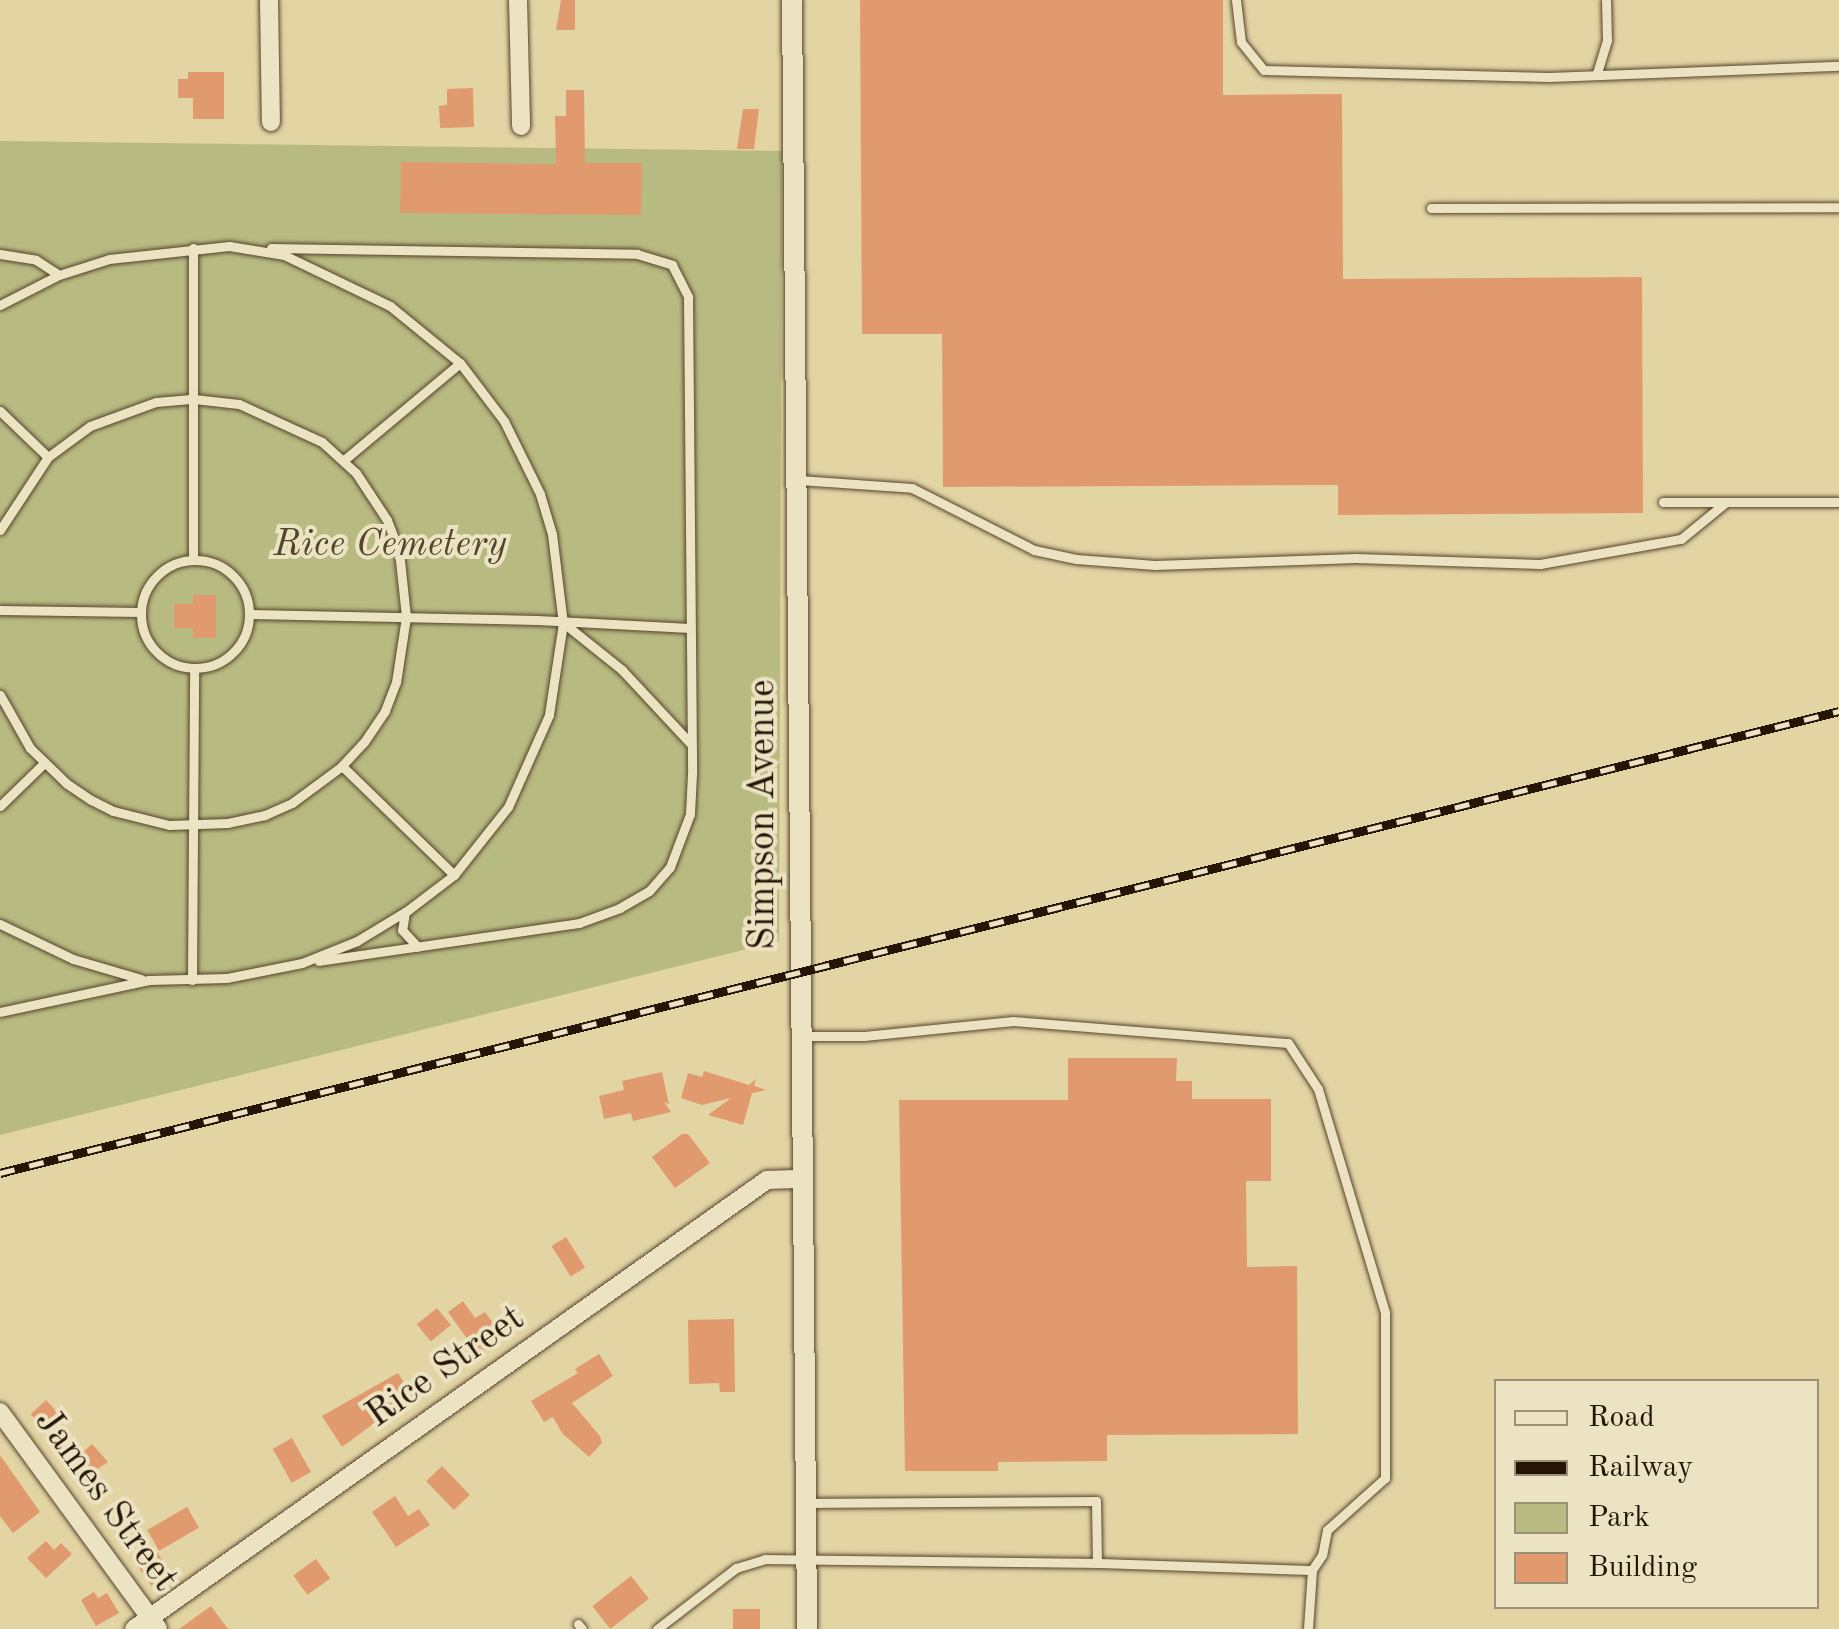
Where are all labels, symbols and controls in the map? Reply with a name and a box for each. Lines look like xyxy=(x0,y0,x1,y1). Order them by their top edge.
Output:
park label: Rice Cemetery xyxy=(273,523,507,569)
street label: Simpson Avenue xyxy=(741,680,787,950)
street label: Rice Street xyxy=(358,1297,534,1439)
legend xyxy=(1494,1379,1819,1609)
street label: James Street xyxy=(23,1401,187,1601)
text: Road xyxy=(1588,1403,1655,1433)
text: Railway xyxy=(1588,1453,1693,1483)
text: Park xyxy=(1588,1503,1650,1533)
text: Building xyxy=(1588,1553,1697,1583)

